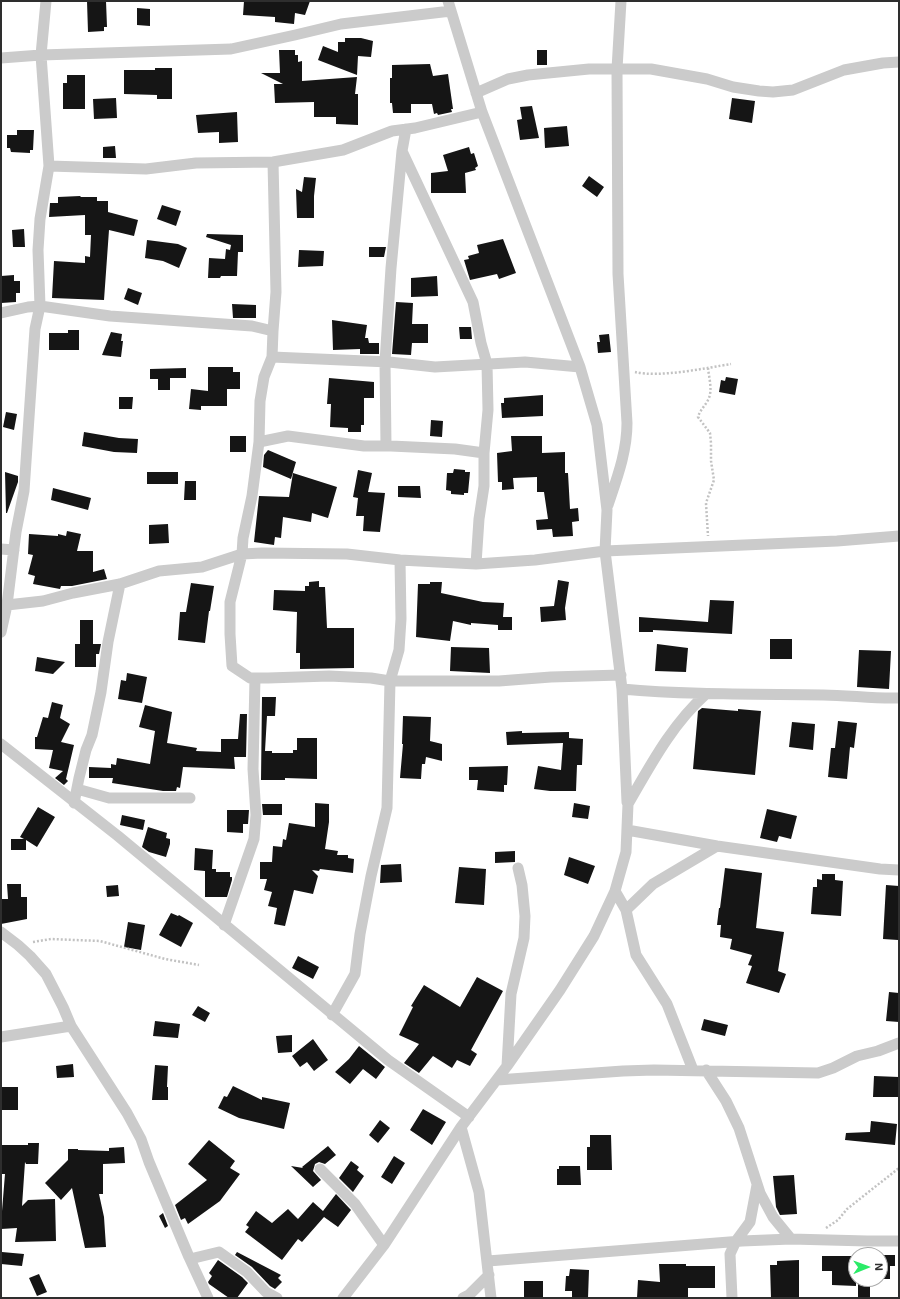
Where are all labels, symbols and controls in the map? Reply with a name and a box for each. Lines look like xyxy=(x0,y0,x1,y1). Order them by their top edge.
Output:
north arrow xyxy=(848,1247,888,1287)
text: N xyxy=(873,1263,886,1271)

